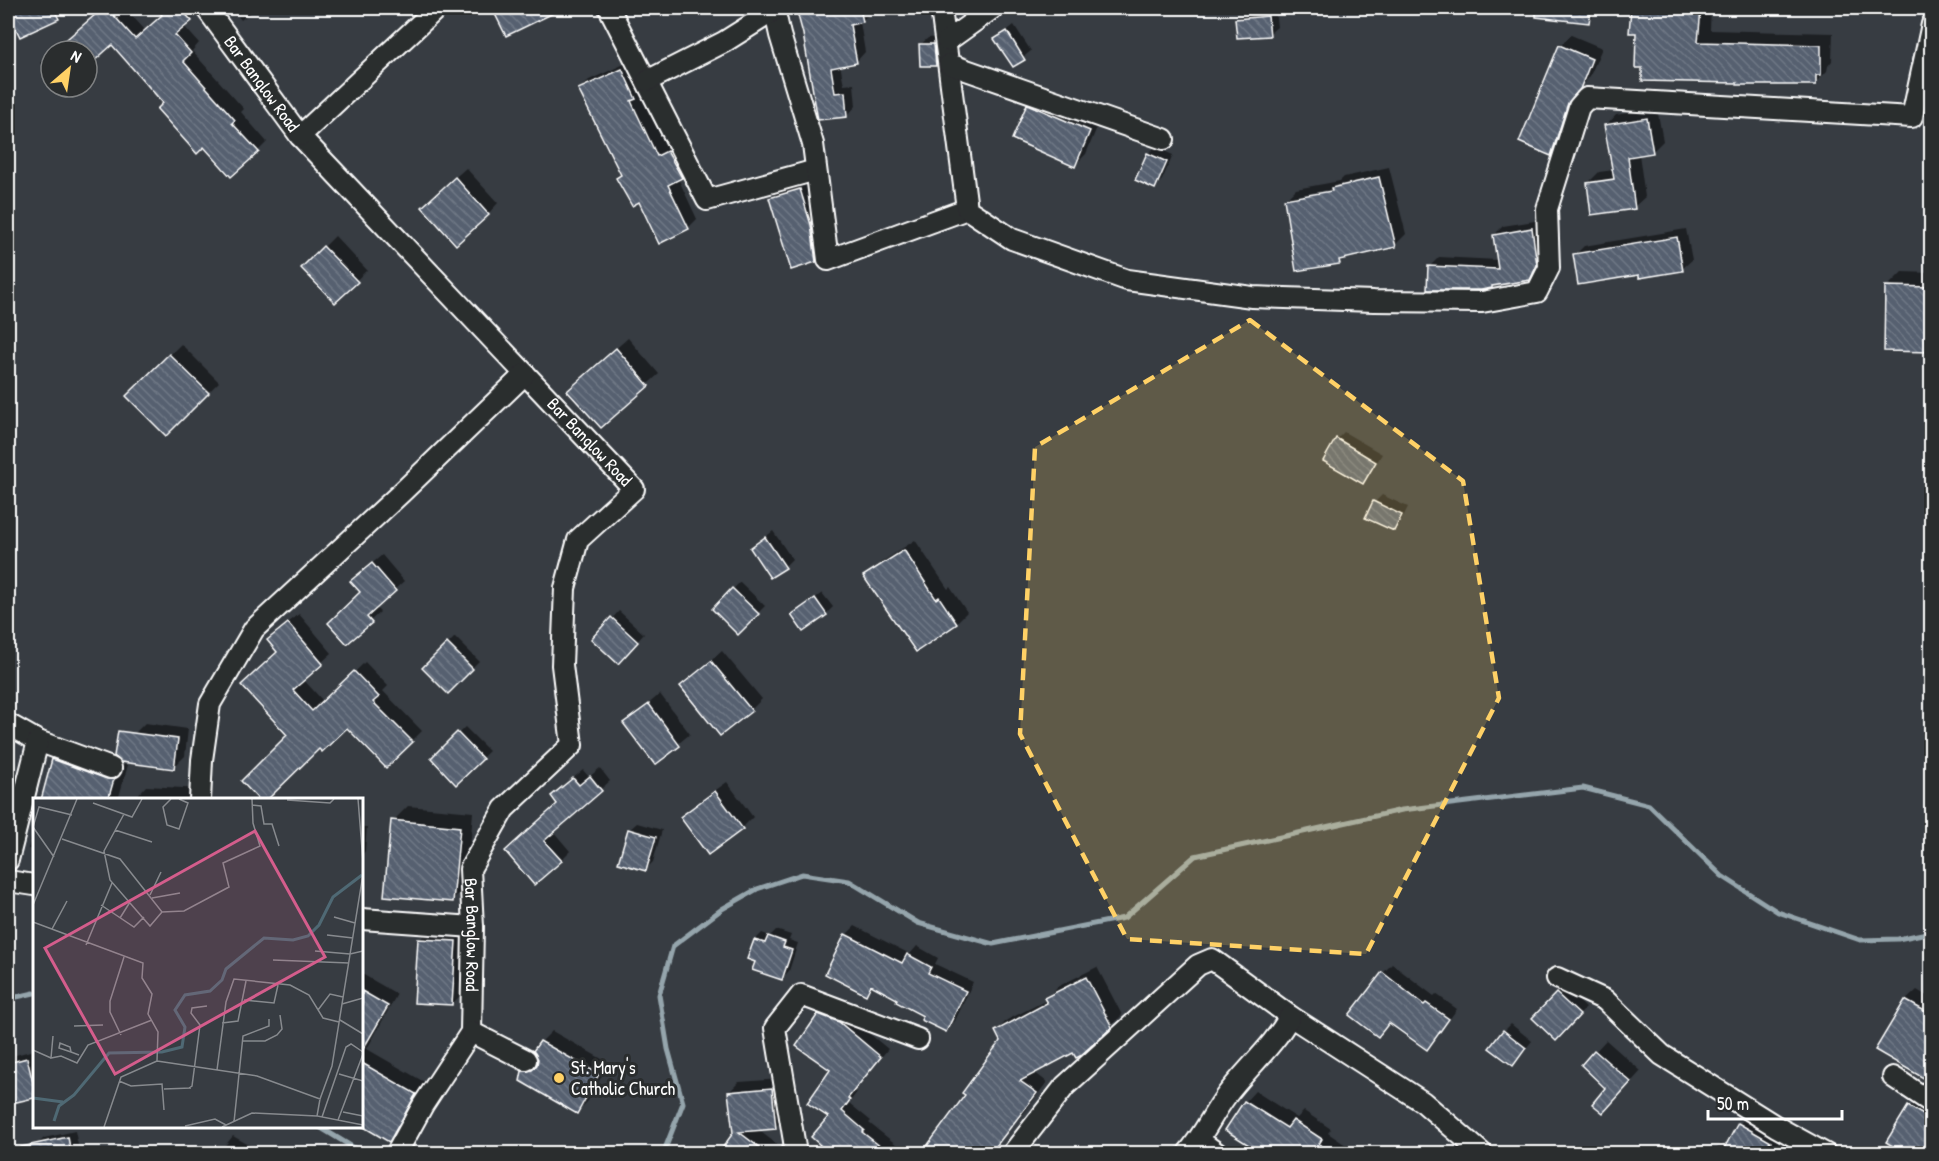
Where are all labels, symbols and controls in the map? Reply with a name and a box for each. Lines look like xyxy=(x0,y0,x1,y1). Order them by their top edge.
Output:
street label: Bar Banglow Road xyxy=(218,30,306,137)
north arrow xyxy=(39,39,99,99)
text: N xyxy=(67,44,86,68)
street label: Bar Banglow Road xyxy=(542,392,638,492)
inset map xyxy=(33,798,363,1128)
street label: Bar Banglow Road xyxy=(458,877,486,992)
place label: St. Mary's Catholic Church xyxy=(571,1055,675,1101)
marker: St. Mary's Catholic Church xyxy=(552,1071,566,1085)
scale bar xyxy=(1708,1083,1842,1121)
text: 50 m xyxy=(1717,1091,1749,1116)

